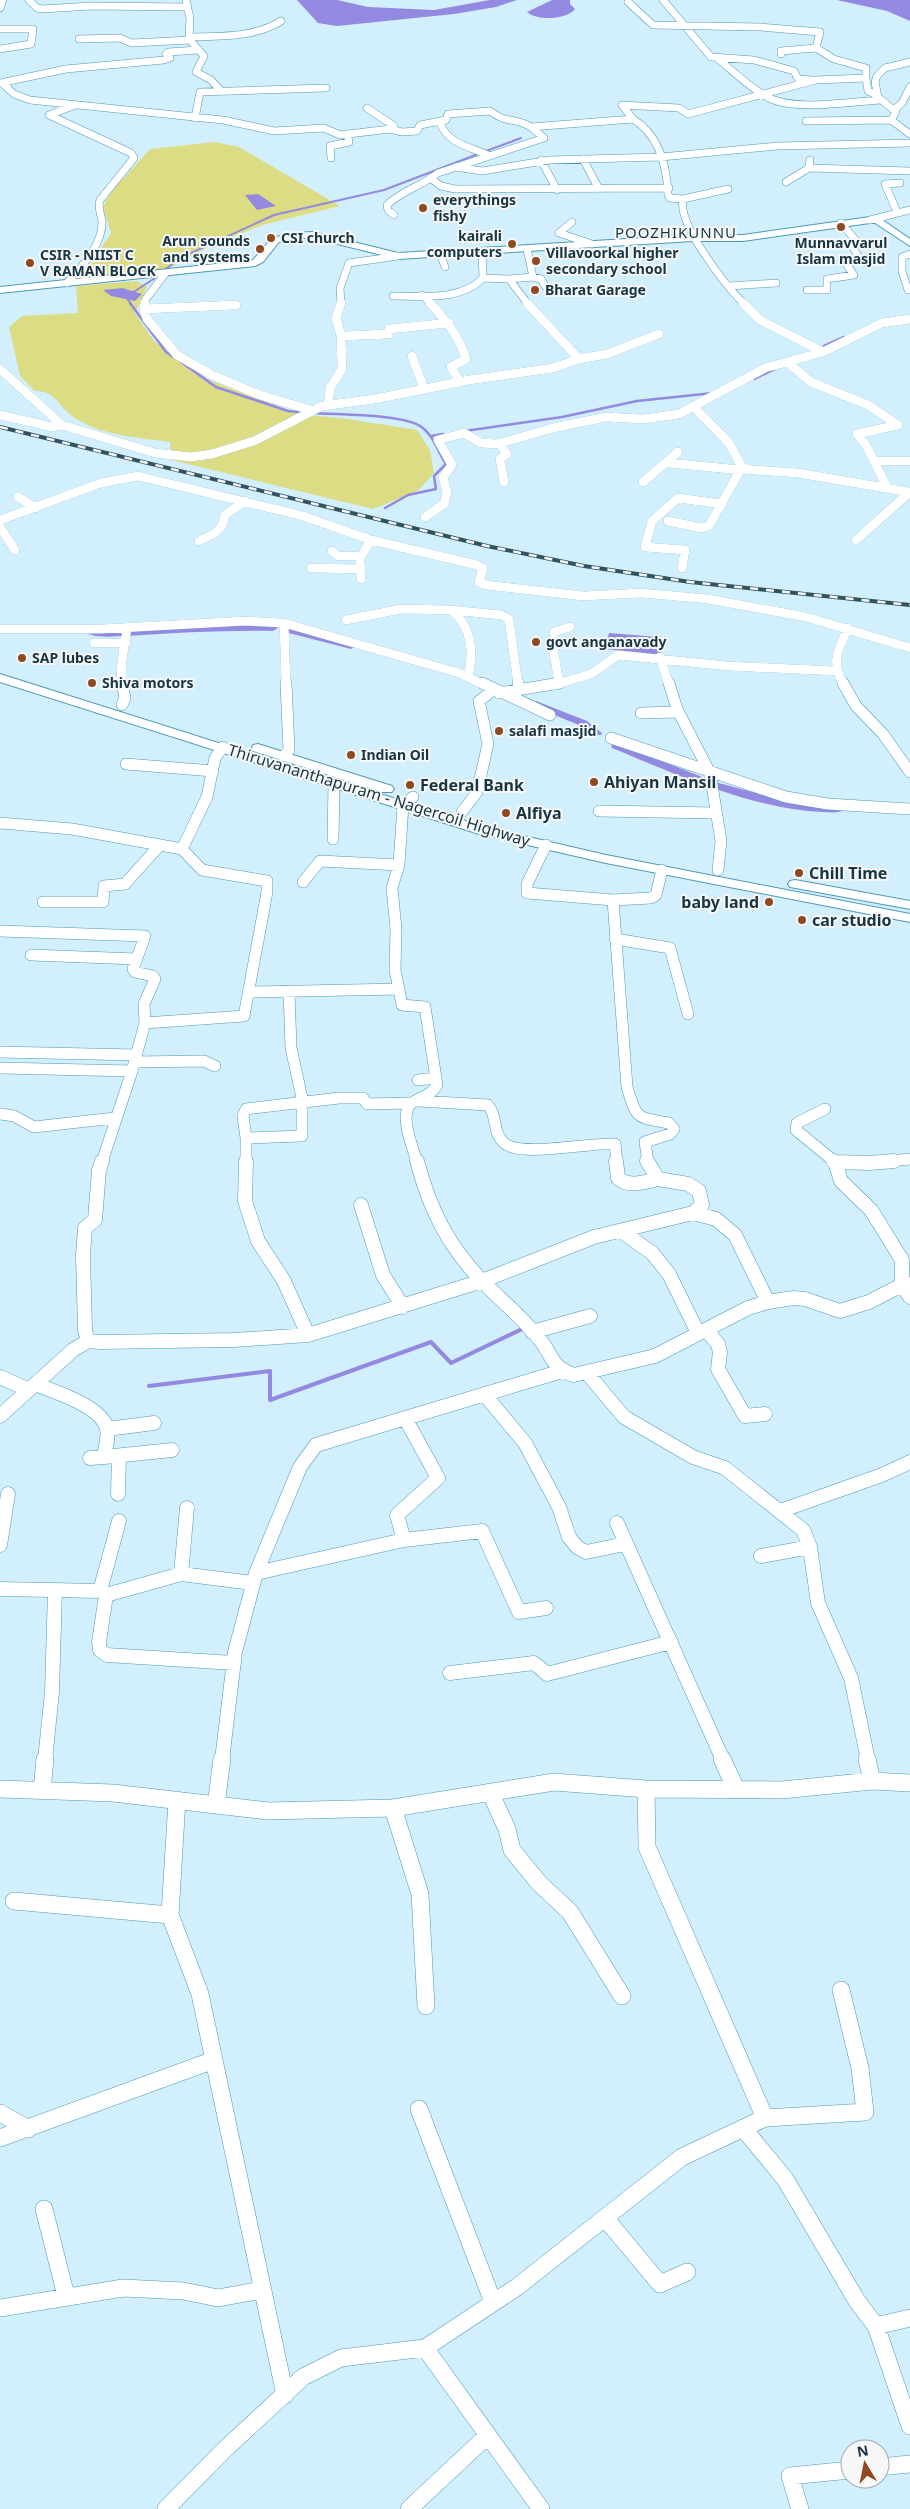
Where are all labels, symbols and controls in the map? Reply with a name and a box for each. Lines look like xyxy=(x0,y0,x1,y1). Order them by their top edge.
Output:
place label: everythings fishy xyxy=(433,190,516,225)
marker: everythings fishy xyxy=(417,202,429,214)
marker: Munnavvarul Islam masjid xyxy=(835,221,847,233)
district label: POOZHIKUNNU xyxy=(615,222,737,242)
place label: kairali computers xyxy=(427,226,502,261)
place label: CSI church xyxy=(281,228,355,247)
place label: Arun sounds and systems xyxy=(162,231,250,266)
marker: CSI church xyxy=(265,232,277,244)
place label: Munnavvarul Islam masjid xyxy=(795,233,887,268)
marker: kairali computers xyxy=(506,238,518,250)
marker: Arun sounds and systems xyxy=(254,243,266,255)
place label: Villavoorkal higher secondary school xyxy=(546,243,679,278)
place label: CSIR - NIIST C V RAMAN BLOCK xyxy=(40,245,156,280)
marker: Villavoorkal higher secondary school xyxy=(530,255,542,267)
marker: CSIR - NIIST C V RAMAN BLOCK xyxy=(24,257,36,269)
place label: Bharat Garage xyxy=(545,280,646,299)
marker: Bharat Garage xyxy=(529,284,541,296)
place label: govt anganavady xyxy=(546,632,666,651)
marker: govt anganavady xyxy=(530,636,542,648)
place label: SAP lubes xyxy=(32,648,99,667)
marker: SAP lubes xyxy=(16,652,28,664)
place label: Shiva motors xyxy=(102,673,194,692)
marker: Shiva motors xyxy=(86,677,98,689)
place label: salafi masjid xyxy=(509,721,596,740)
marker: salafi masjid xyxy=(493,725,505,737)
street label: Thiruvananthapuram - Nagercoil Highway xyxy=(225,738,534,852)
place label: Indian Oil xyxy=(361,745,429,764)
marker: Indian Oil xyxy=(345,749,357,761)
place label: Ahiyan Mansil xyxy=(604,771,716,793)
place label: Federal Bank xyxy=(420,774,524,796)
marker: Ahiyan Mansil xyxy=(588,776,600,788)
marker: Federal Bank xyxy=(404,779,416,791)
place label: Alfiya xyxy=(516,802,562,824)
marker: Alfiya xyxy=(500,807,512,819)
place label: Chill Time xyxy=(809,862,887,884)
marker: Chill Time xyxy=(793,867,805,879)
place label: baby land xyxy=(681,891,759,913)
marker: baby land xyxy=(763,896,775,908)
place label: car studio xyxy=(812,909,891,931)
marker: car studio xyxy=(796,914,808,926)
north arrow xyxy=(840,2439,890,2489)
text: N xyxy=(855,2440,870,2461)

